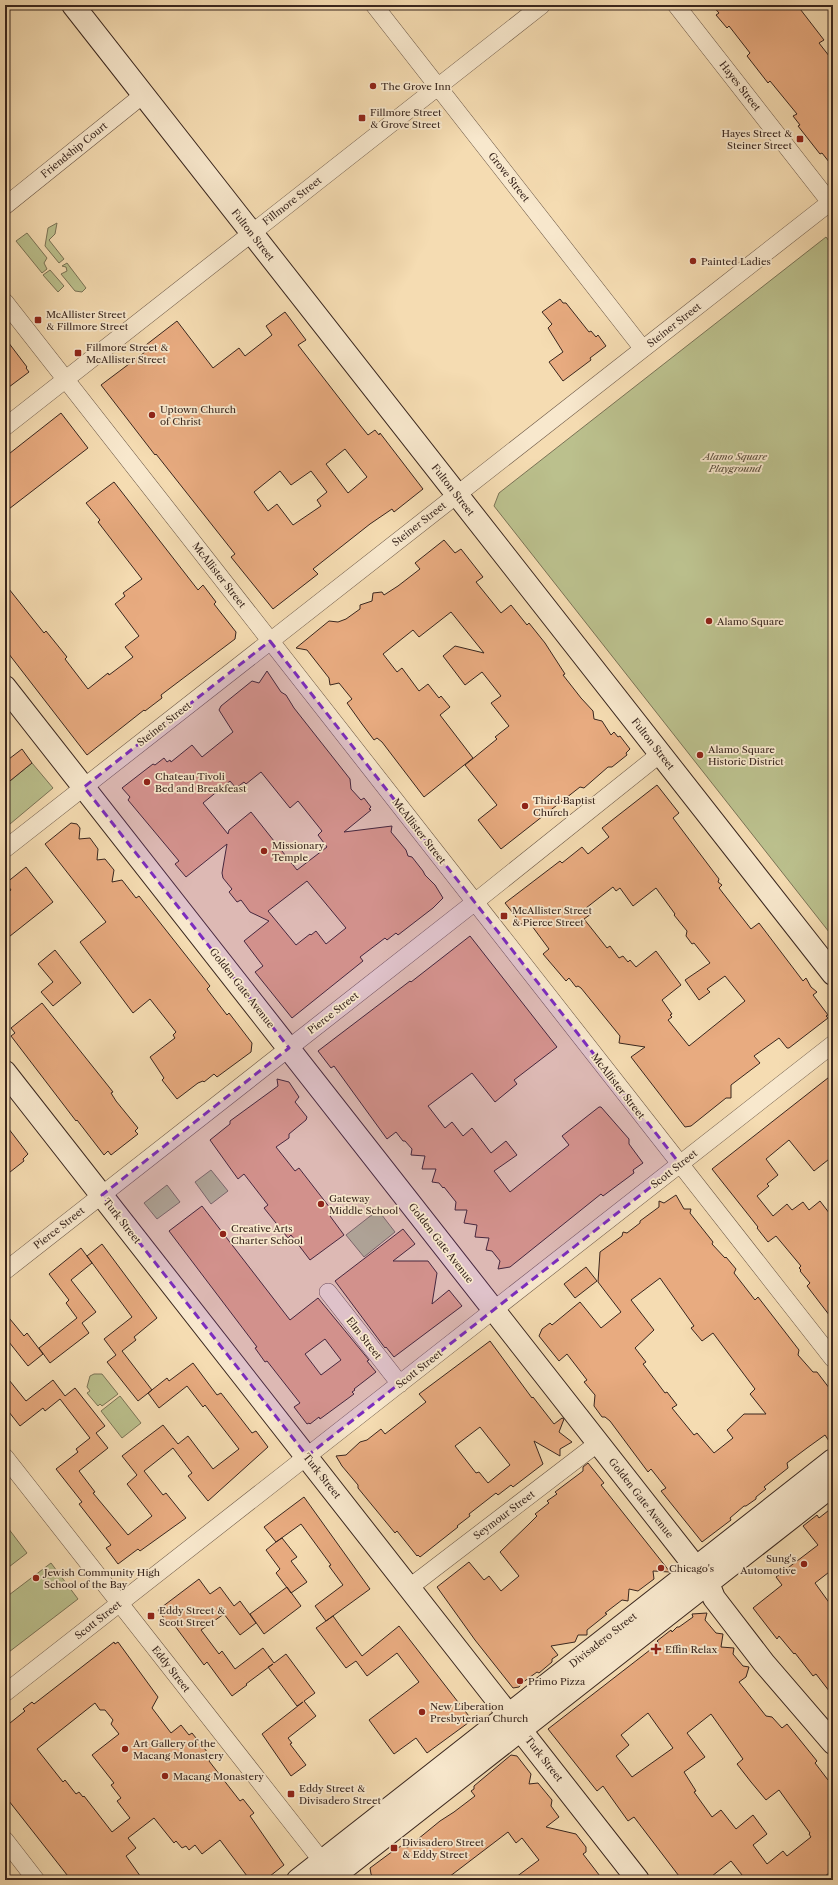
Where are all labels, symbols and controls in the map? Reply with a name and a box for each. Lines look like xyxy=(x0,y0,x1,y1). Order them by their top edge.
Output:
street label: Hayes Street xyxy=(716,58,764,114)
place label: The Grove Inn xyxy=(381,80,451,93)
marker: The Grove Inn xyxy=(368,81,378,91)
place label: Fillmore Street & Grove Street xyxy=(370,106,442,131)
marker: Fillmore Street & Grove Street xyxy=(357,113,367,123)
street label: Friendship Court xyxy=(38,119,110,181)
place label: Hayes Street & Steiner Street xyxy=(722,127,792,152)
marker: Hayes Street & Steiner Street xyxy=(795,134,805,144)
street label: Grove Street xyxy=(485,149,533,205)
street label: Fillmore Street xyxy=(260,174,325,228)
street label: Fulton Street xyxy=(229,206,278,264)
place label: Painted Ladies xyxy=(701,255,771,268)
marker: Painted Ladies xyxy=(688,256,698,266)
street label: Steiner Street xyxy=(644,300,704,350)
place label: McAllister Street & Fillmore Street xyxy=(46,308,129,333)
marker: McAllister Street & Fillmore Street xyxy=(33,315,43,325)
place label: Fillmore Street & McAllister Street xyxy=(86,341,168,366)
marker: Fillmore Street & McAllister Street xyxy=(73,348,83,358)
place label: Uptown Church of Christ xyxy=(160,403,237,428)
marker: Uptown Church of Christ xyxy=(147,410,157,420)
park label: Alamo Square Playground xyxy=(701,450,768,475)
street label: Fulton Street xyxy=(429,461,478,519)
street label: Steiner Street xyxy=(389,499,449,549)
street label: McAllister Street xyxy=(189,539,249,611)
place label: Alamo Square xyxy=(716,615,784,628)
marker: Alamo Square xyxy=(704,616,714,626)
street label: Steiner Street xyxy=(134,699,194,749)
street label: Fulton Street xyxy=(629,715,678,773)
place label: Alamo Square Historic District xyxy=(707,743,784,768)
marker: Alamo Square Historic District xyxy=(695,750,705,760)
place label: Chateau Tivoli Bed and Breakfeast xyxy=(155,770,247,795)
marker: Chateau Tivoli Bed and Breakfeast xyxy=(142,777,152,787)
place label: Third Baptist Church xyxy=(533,794,596,819)
street label: McAllister Street xyxy=(389,795,449,867)
marker: Third Baptist Church xyxy=(520,801,530,811)
place label: Missionary Temple xyxy=(272,839,325,864)
marker: Missionary Temple xyxy=(259,846,269,856)
place label: McAllister Street & Pierce Street xyxy=(512,904,592,929)
marker: McAllister Street & Pierce Street xyxy=(499,911,509,921)
street label: Golden Gate Avenue xyxy=(207,945,278,1031)
street label: Pierce Street xyxy=(305,989,361,1037)
street label: McAllister Street xyxy=(588,1050,648,1122)
street label: Scott Street xyxy=(648,1147,700,1191)
place label: Gateway Middle School xyxy=(329,1192,398,1217)
street label: Turk Street xyxy=(100,1196,144,1247)
marker: Gateway Middle School xyxy=(316,1199,326,1209)
street label: Golden Gate Avenue xyxy=(406,1200,477,1286)
street label: Pierce Street xyxy=(31,1204,87,1252)
place label: Creative Arts Charter School xyxy=(231,1222,303,1247)
marker: Creative Arts Charter School xyxy=(218,1229,228,1239)
street label: Elm Street xyxy=(343,1314,385,1362)
street label: Scott Street xyxy=(393,1347,445,1391)
street label: Turk Street xyxy=(300,1451,344,1502)
street label: Golden Gate Avenue xyxy=(606,1455,677,1541)
street label: Seymour Street xyxy=(471,1487,538,1542)
place label: Sung's Automotive xyxy=(739,1552,796,1577)
marker: Sung's Automotive xyxy=(799,1559,809,1569)
place label: Chicago's xyxy=(669,1562,714,1575)
marker: Chicago's xyxy=(656,1563,666,1573)
place label: Jewish Community High School of the Bay xyxy=(42,1566,161,1591)
marker: Jewish Community High School of the Bay xyxy=(31,1573,41,1583)
street label: Scott Street xyxy=(72,1598,124,1642)
place label: Eddy Street & Scott Street xyxy=(159,1604,225,1629)
street label: Divisadero Street xyxy=(567,1609,640,1670)
marker: Eddy Street & Scott Street xyxy=(146,1611,156,1621)
street label: Eddy Street xyxy=(149,1643,193,1695)
marker: Effin Relax xyxy=(650,1643,662,1655)
place label: Effin Relax xyxy=(665,1643,718,1656)
place label: Primo Pizza xyxy=(528,1675,586,1688)
marker: Primo Pizza xyxy=(515,1676,525,1686)
place label: New Liberation Presbyterian Church xyxy=(430,1700,529,1725)
marker: New Liberation Presbyterian Church xyxy=(417,1707,427,1717)
street label: Turk Street xyxy=(522,1734,566,1785)
place label: Art Gallery of the Macang Monastery xyxy=(132,1737,224,1762)
marker: Art Gallery of the Macang Monastery xyxy=(120,1744,130,1754)
place label: Macang Monastery xyxy=(173,1770,264,1783)
marker: Macang Monastery xyxy=(160,1771,170,1781)
place label: Eddy Street & Divisadero Street xyxy=(299,1782,382,1807)
marker: Eddy Street & Divisadero Street xyxy=(286,1789,296,1799)
place label: Divisadero Street & Eddy Street xyxy=(402,1836,485,1861)
marker: Divisadero Street & Eddy Street xyxy=(389,1843,399,1853)

